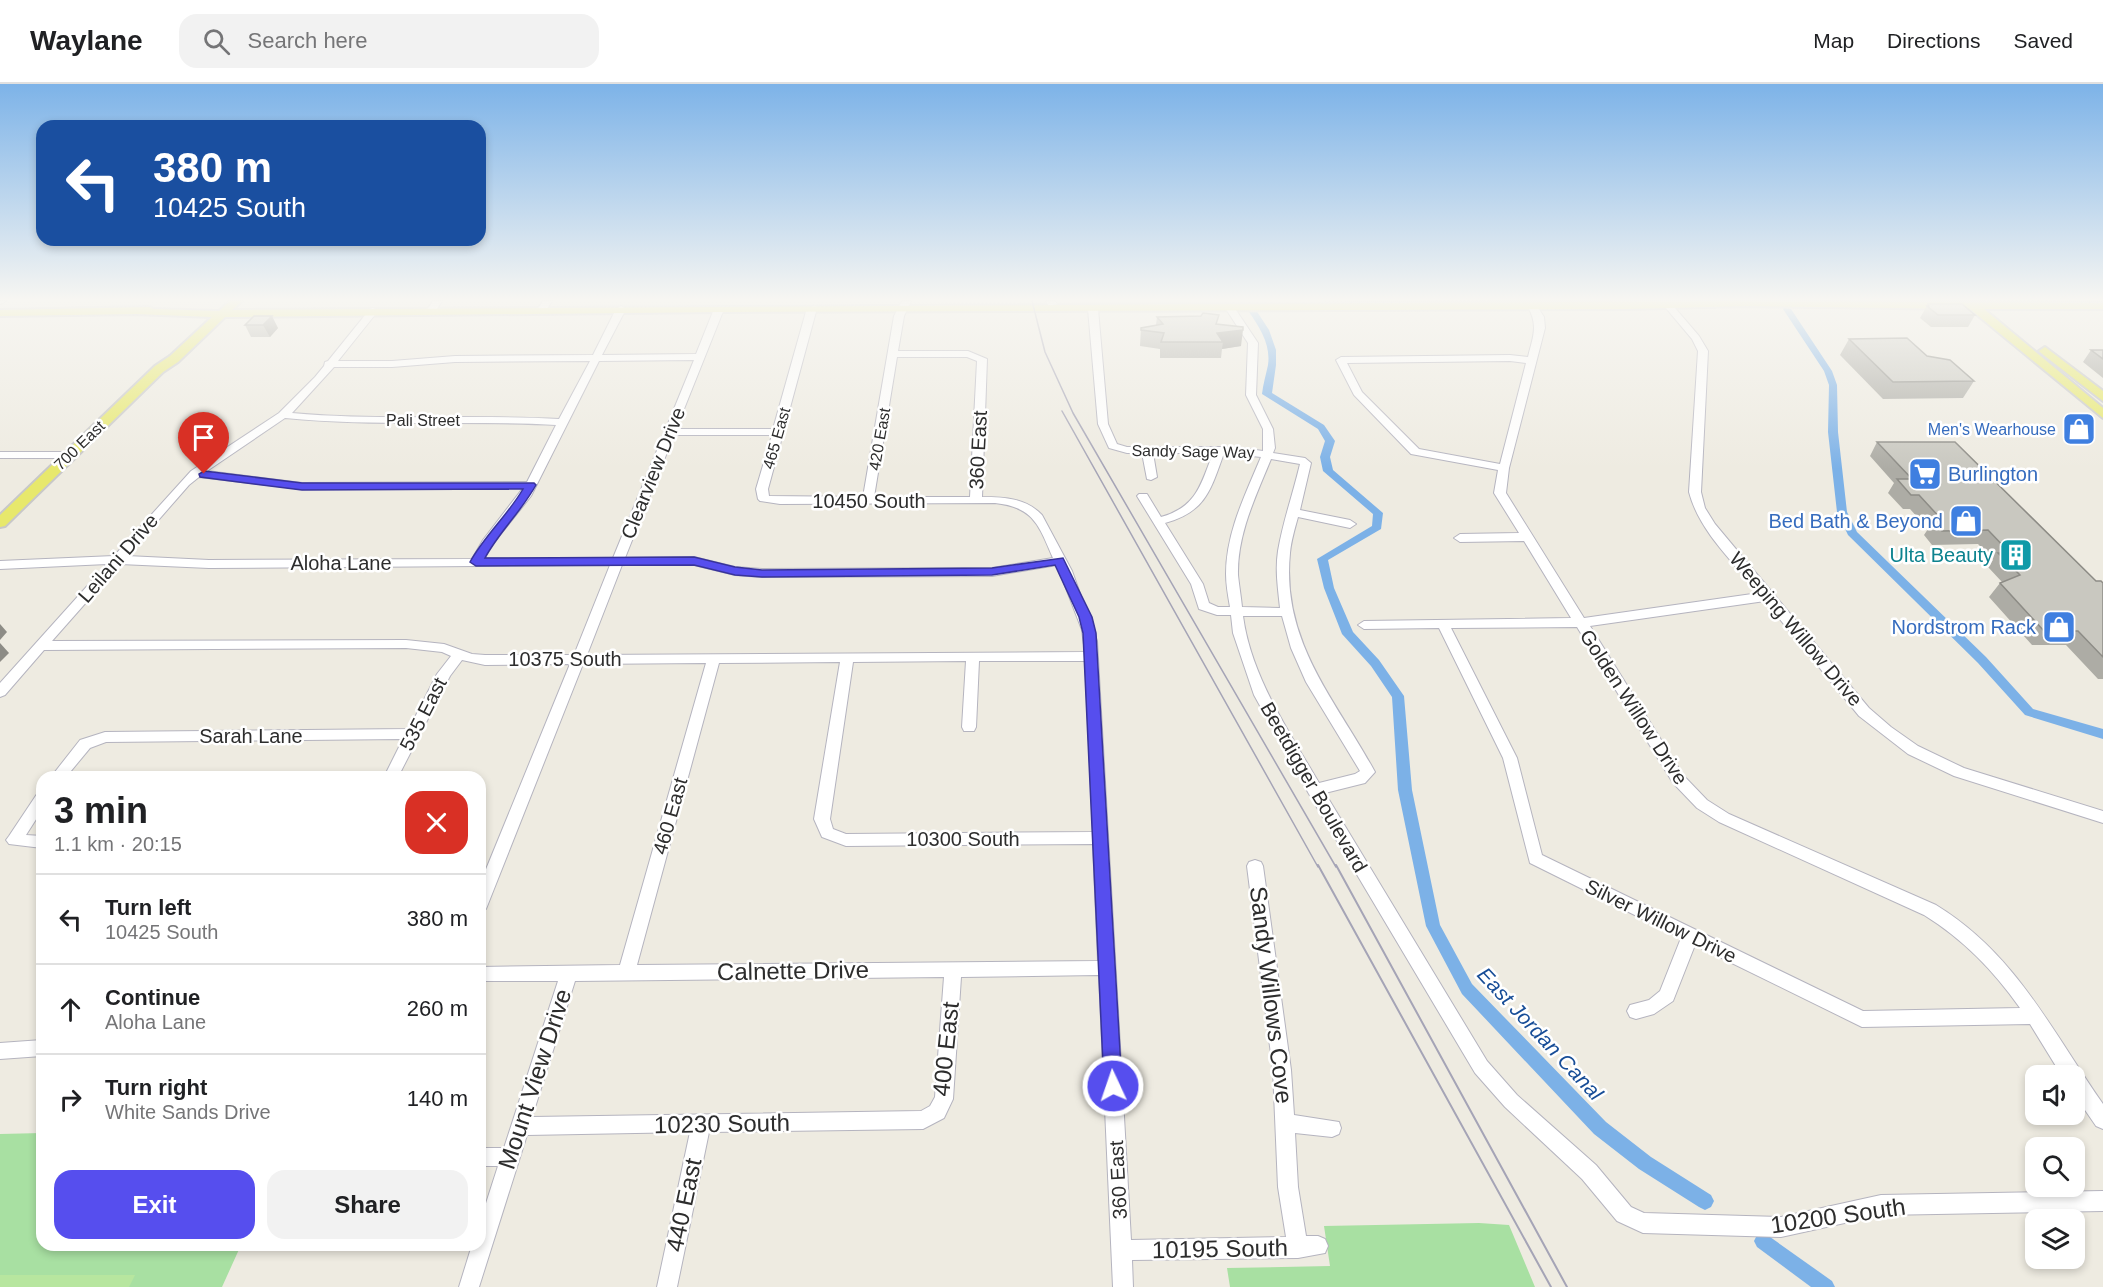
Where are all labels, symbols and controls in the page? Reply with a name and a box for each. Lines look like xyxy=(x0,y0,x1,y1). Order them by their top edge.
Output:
search box xyxy=(179,14,599,68)
text: Waylane xyxy=(30,25,143,56)
icon: search xyxy=(200,25,233,58)
text: Search here xyxy=(248,28,367,53)
text: Map xyxy=(1813,29,1854,52)
text: Directions xyxy=(1887,29,1980,52)
text: Saved xyxy=(2013,29,2073,52)
icon: left xyxy=(54,144,132,222)
text: 380 m xyxy=(153,144,272,191)
text: 10425 South xyxy=(153,193,306,223)
street label: Clearview Drive xyxy=(617,404,689,542)
street label: 465 East xyxy=(760,405,794,471)
street label: 420 East xyxy=(866,406,893,472)
street label: 360 East xyxy=(965,410,991,490)
shop icon: Men's Wearhouse xyxy=(2061,411,2097,447)
pin xyxy=(178,412,229,474)
street label: Pali Street xyxy=(386,412,460,429)
street label: 700 East xyxy=(51,417,108,473)
icon: arrive xyxy=(187,421,220,454)
place label: Men's Wearhouse xyxy=(1928,421,2056,438)
street label: Sandy Sage Way xyxy=(1131,442,1255,461)
supermarket icon: Burlington xyxy=(1907,456,1943,492)
place label: Burlington xyxy=(1948,463,2038,485)
street label: 10450 South xyxy=(812,490,926,512)
shop icon: Bed Bath & Beyond xyxy=(1948,503,1984,539)
street label: Leilani Drive xyxy=(74,509,162,607)
place label: Bed Bath & Beyond xyxy=(1768,510,1943,532)
building icon: Ulta Beauty xyxy=(1998,537,2034,573)
place label: Ulta Beauty xyxy=(1890,544,1993,566)
street label: Weeping Willow Drive xyxy=(1725,548,1867,710)
street label: Aloha Lane xyxy=(290,552,392,574)
shop icon: Nordstrom Rack xyxy=(2041,609,2077,645)
place label: Nordstrom Rack xyxy=(1892,616,2037,638)
street label: Golden Willow Drive xyxy=(1576,626,1692,788)
street label: 10375 South xyxy=(508,648,622,670)
street label: 535 East xyxy=(395,673,451,754)
street label: Beetdigger Boulevard xyxy=(1256,698,1372,876)
street label: Sarah Lane xyxy=(199,725,303,747)
street label: 460 East xyxy=(649,775,692,857)
text: 3 min xyxy=(54,790,148,831)
button: close xyxy=(405,791,468,854)
street label: 10300 South xyxy=(906,828,1020,850)
text: 1.1 km · 20:15 xyxy=(54,833,182,855)
street label: Silver Willow Drive xyxy=(1582,875,1740,967)
street label: Sandy Willows Cove xyxy=(1245,885,1298,1105)
text: Turn left xyxy=(105,895,191,920)
icon: left xyxy=(54,903,87,936)
text: 380 m xyxy=(407,906,468,931)
text: 10425 South xyxy=(105,921,218,943)
street label: Calnette Drive xyxy=(717,956,869,985)
water label: East Jordan Canal xyxy=(1473,963,1609,1106)
text: Continue xyxy=(105,985,200,1010)
street label: Mount View Drive xyxy=(493,985,576,1172)
icon: ahead xyxy=(54,993,87,1026)
text: 260 m xyxy=(407,996,468,1021)
street label: 400 East xyxy=(927,1000,964,1097)
text: Aloha Lane xyxy=(105,1011,206,1033)
position arrow xyxy=(1081,1054,1145,1118)
map controls xyxy=(2025,1065,2085,1269)
button: sound xyxy=(2025,1065,2085,1125)
text: Turn right xyxy=(105,1075,207,1100)
icon: right xyxy=(54,1083,87,1116)
text: 140 m xyxy=(407,1086,468,1111)
text: White Sands Drive xyxy=(105,1101,271,1123)
street label: 10230 South xyxy=(654,1109,790,1138)
button: search xyxy=(2025,1137,2085,1197)
street label: 360 East xyxy=(1105,1140,1131,1220)
street label: 440 East xyxy=(660,1155,707,1254)
button: Exit xyxy=(54,1170,255,1239)
button: Share xyxy=(267,1170,468,1239)
street label: 10200 South xyxy=(1769,1193,1907,1238)
button: layers xyxy=(2025,1209,2085,1269)
street label: 10195 South xyxy=(1152,1234,1288,1263)

